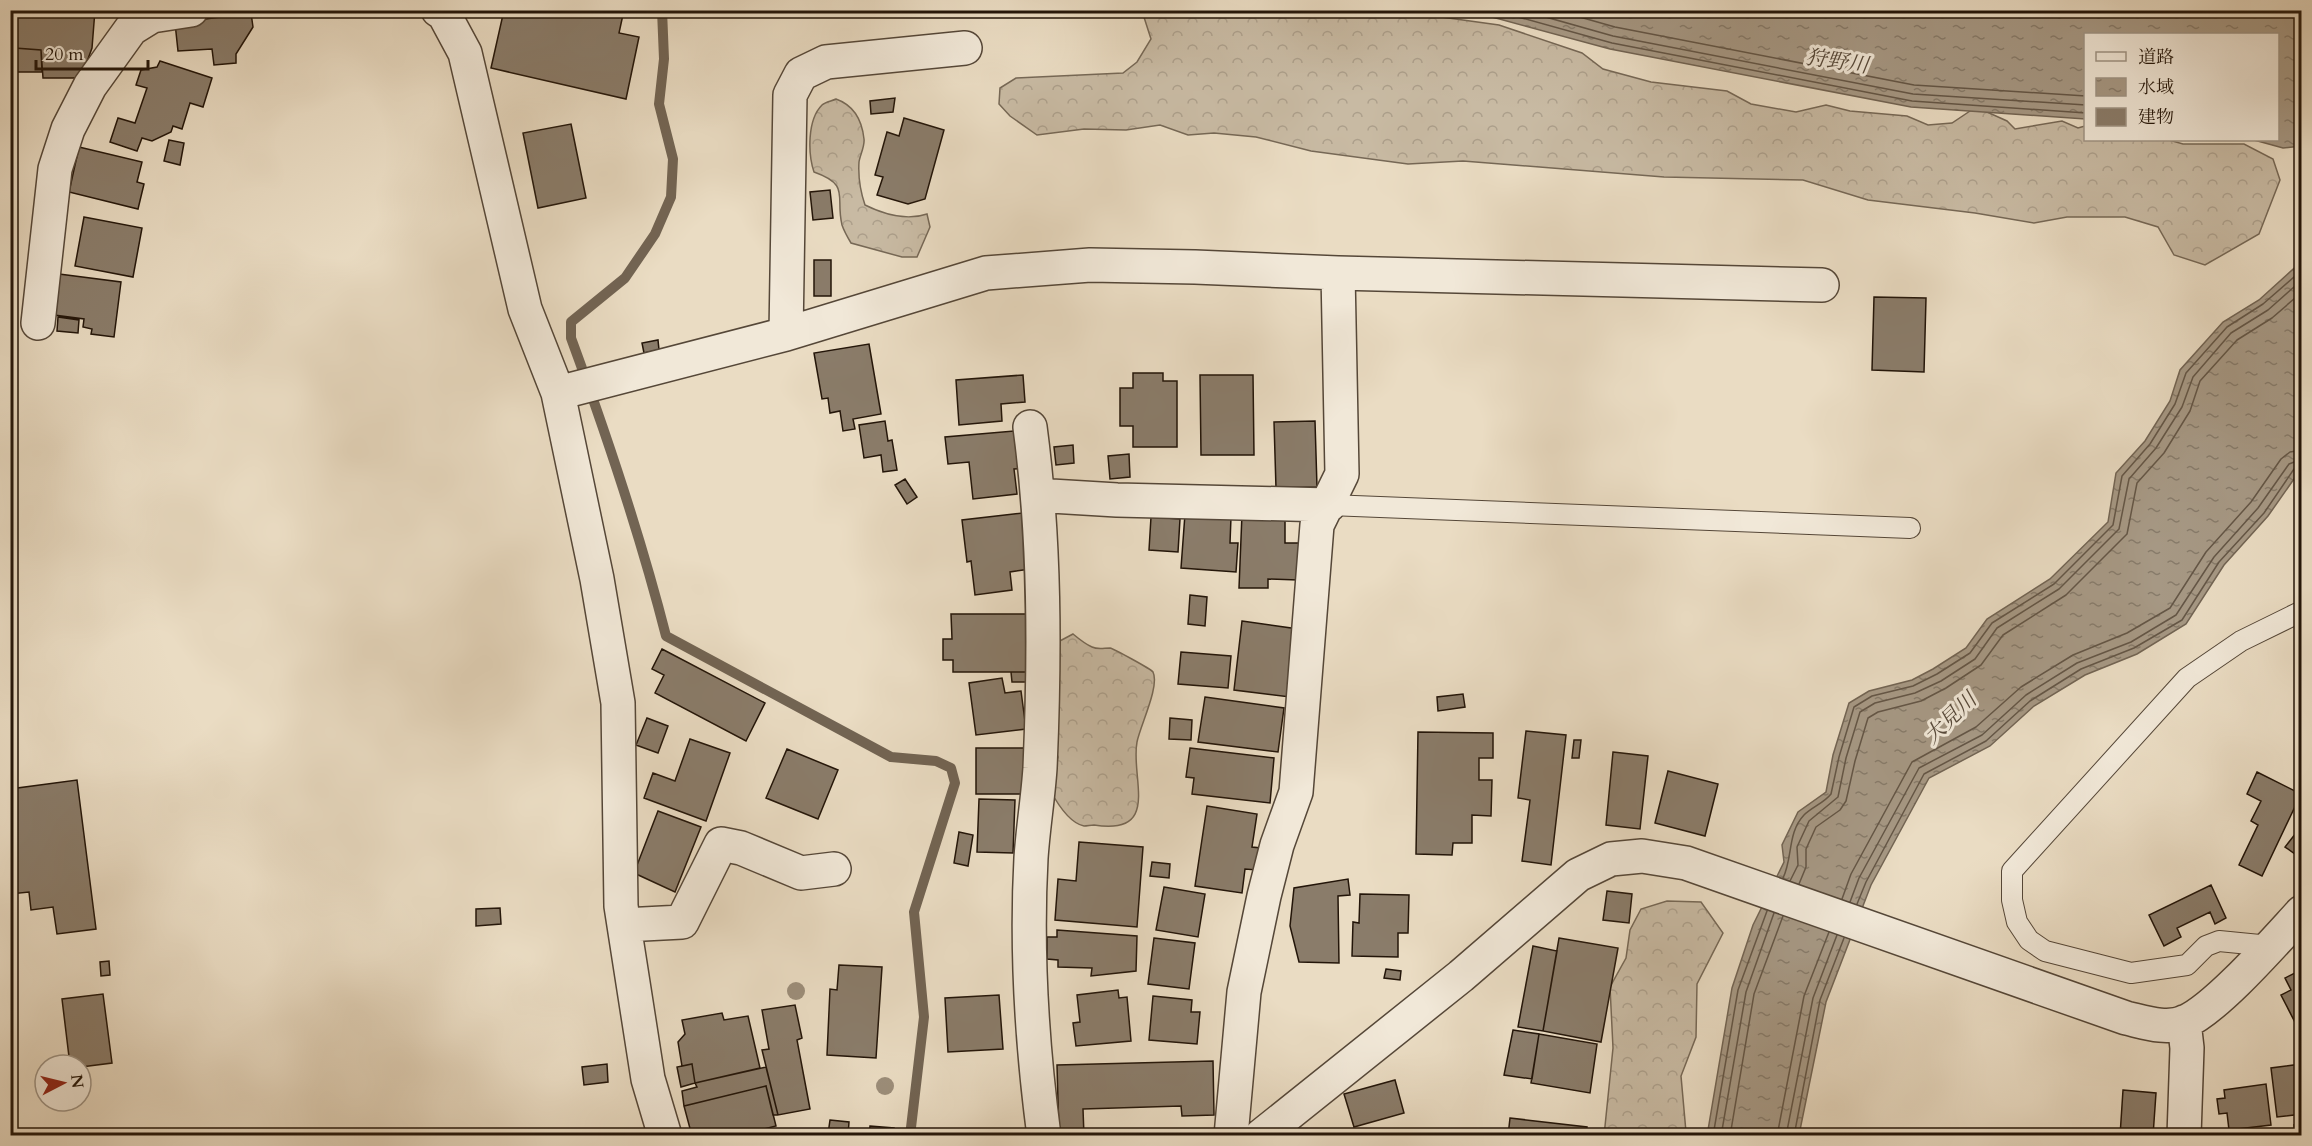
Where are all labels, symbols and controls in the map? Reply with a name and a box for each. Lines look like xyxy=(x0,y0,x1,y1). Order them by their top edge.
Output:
scale bar xyxy=(36,33,148,71)
legend xyxy=(2084,33,2279,141)
text: 20 m xyxy=(45,42,84,67)
water label: 狩野川 xyxy=(1804,43,1872,81)
text: 道路 xyxy=(2138,45,2174,70)
text: 水域 xyxy=(2138,75,2174,100)
text: 建物 xyxy=(2138,105,2174,130)
water label: 大見川 xyxy=(1918,685,1985,751)
north arrow xyxy=(33,1053,93,1113)
text: N xyxy=(65,1073,89,1090)

